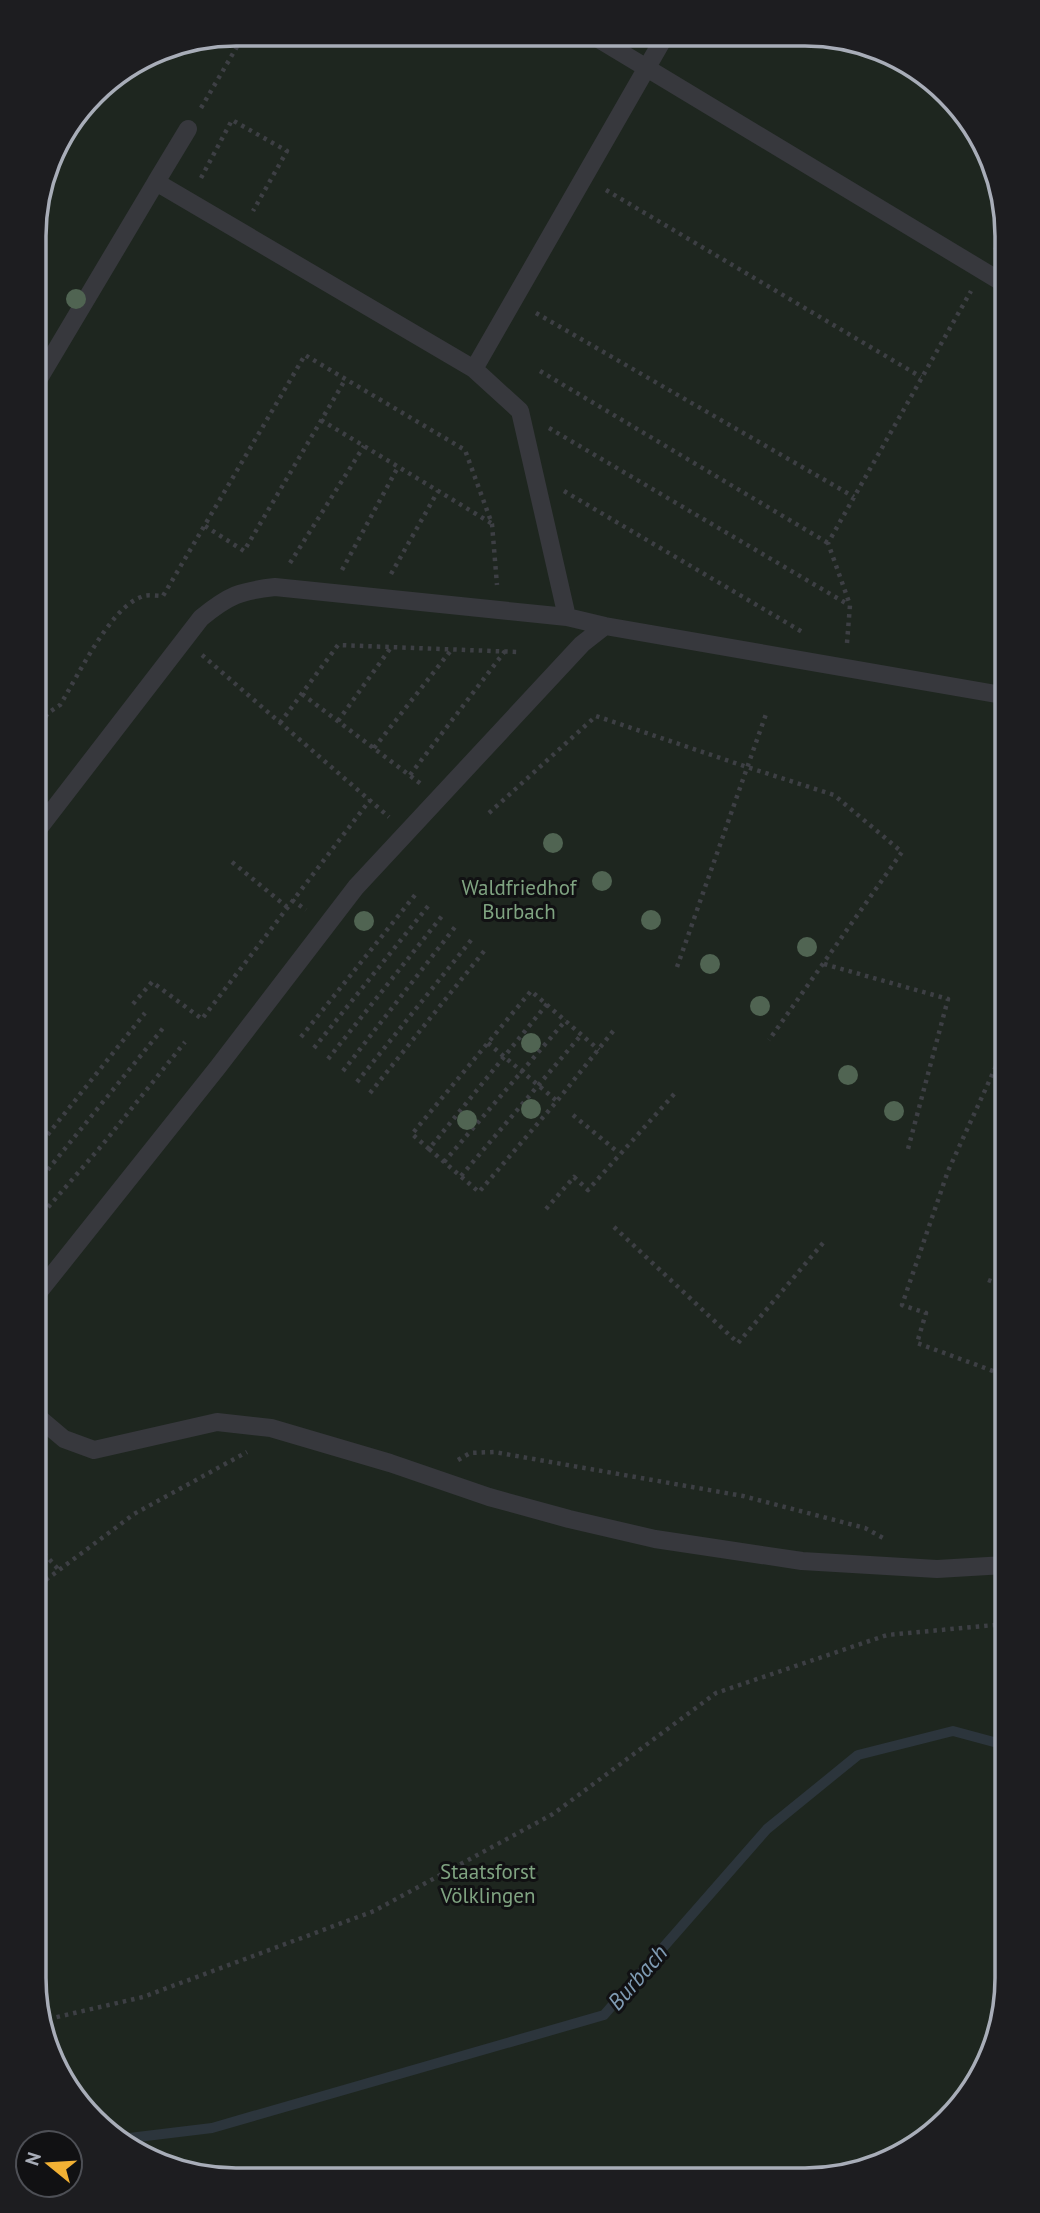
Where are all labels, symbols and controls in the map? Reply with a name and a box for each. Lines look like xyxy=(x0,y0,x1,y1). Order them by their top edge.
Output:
park label: Waldfriedhof Burbach xyxy=(462,874,578,925)
park label: Staatsforst Völklingen xyxy=(439,1858,536,1909)
water label: Burbach xyxy=(601,1938,673,2016)
north arrow xyxy=(14,2129,84,2199)
text: N xyxy=(19,2149,46,2168)

